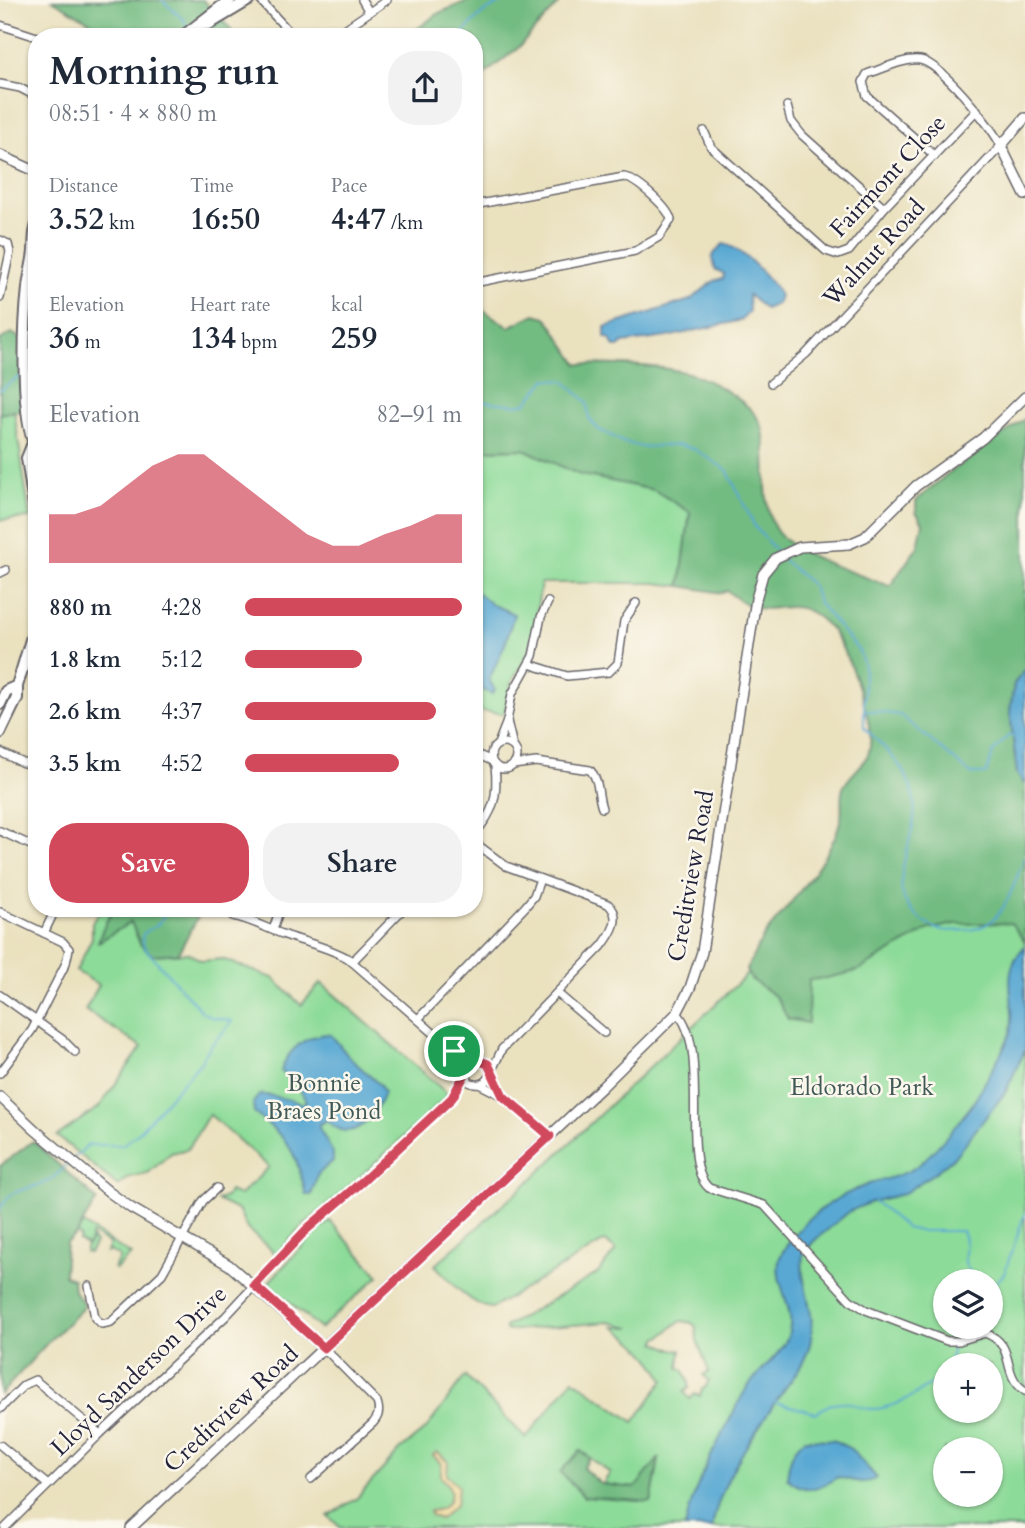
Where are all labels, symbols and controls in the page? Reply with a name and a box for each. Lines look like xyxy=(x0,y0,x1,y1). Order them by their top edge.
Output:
text: Morning run xyxy=(49,46,279,98)
button: share xyxy=(388,51,462,125)
text: 08:51 · 4 × 880 m xyxy=(49,98,217,129)
street label: Fairmont Close xyxy=(822,107,954,245)
text: Distance xyxy=(49,173,118,199)
text: Time xyxy=(190,173,234,199)
text: Pace xyxy=(331,173,368,199)
street label: Walnut Road xyxy=(815,192,933,315)
text: 3.52 xyxy=(49,199,104,240)
text: 16:50 xyxy=(190,199,260,240)
text: 4:47 xyxy=(331,199,386,240)
text: km xyxy=(104,210,135,236)
text: /km xyxy=(386,210,423,236)
text: Elevation xyxy=(49,292,124,318)
text: Heart rate xyxy=(190,292,271,318)
text: kcal xyxy=(331,292,363,318)
text: 36 xyxy=(49,318,80,359)
text: 134 xyxy=(190,318,236,359)
text: 259 xyxy=(331,318,377,359)
text: m xyxy=(80,329,101,355)
text: bpm xyxy=(236,329,278,355)
text: Elevation xyxy=(49,399,140,430)
text: 82–91 m xyxy=(377,399,462,430)
text: 880 m xyxy=(49,592,112,623)
text: 4:28 xyxy=(161,592,202,623)
text: 1.8 km xyxy=(49,644,121,675)
text: 5:12 xyxy=(161,644,202,675)
text: 2.6 km xyxy=(49,696,121,727)
text: 4:37 xyxy=(161,696,202,727)
text: 3.5 km xyxy=(49,748,121,779)
text: 4:52 xyxy=(161,748,202,779)
street label: Creditview Road xyxy=(660,788,722,964)
button: Save xyxy=(49,823,249,903)
button: Share xyxy=(263,823,462,903)
pin xyxy=(424,1021,484,1081)
icon: arrive xyxy=(435,1032,473,1070)
park label: Bonnie Braes Pond xyxy=(267,1067,381,1128)
park label: Eldorado Park xyxy=(790,1071,934,1104)
map controls xyxy=(933,1269,1003,1507)
button: layers xyxy=(933,1269,1003,1339)
street label: Lloyd Sanderson Drive xyxy=(44,1278,234,1464)
street label: Creditview Road xyxy=(156,1338,306,1480)
button: + xyxy=(933,1353,1003,1423)
button: − xyxy=(933,1437,1003,1507)

